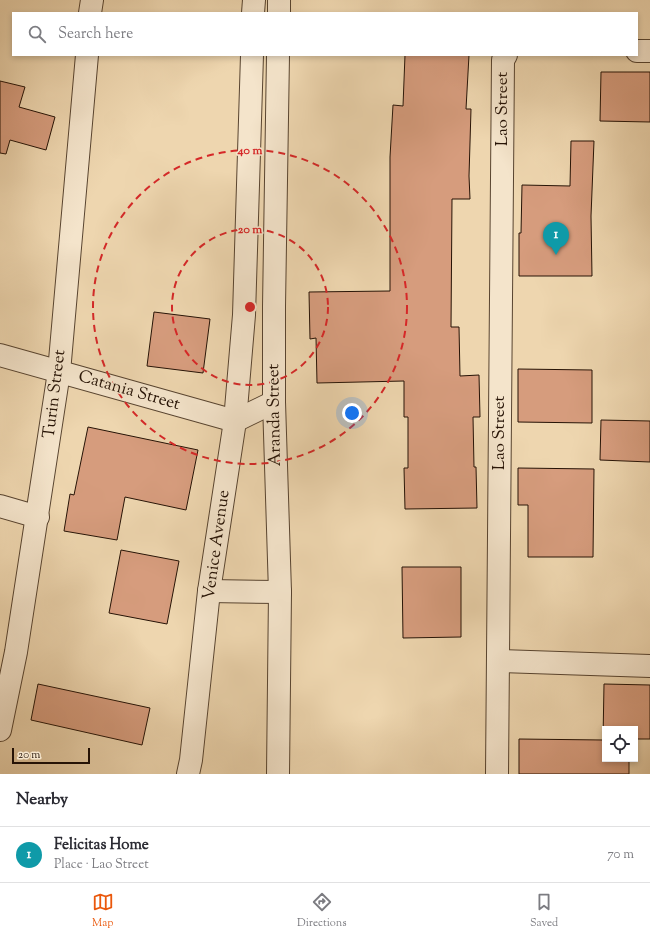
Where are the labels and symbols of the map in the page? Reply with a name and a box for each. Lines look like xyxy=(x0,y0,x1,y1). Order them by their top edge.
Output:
street label: Lao Street xyxy=(491,71,515,146)
text: 40 m xyxy=(237,142,262,160)
text: 20 m xyxy=(238,221,262,239)
pin: 1 xyxy=(543,222,569,255)
centre of rings xyxy=(243,300,257,314)
street label: Turin Street xyxy=(38,348,72,440)
street label: Aranda Street xyxy=(262,363,288,466)
street label: Catania Street xyxy=(75,365,183,417)
street label: Lao Street xyxy=(488,395,512,470)
your location xyxy=(342,403,362,423)
street label: Venice Avenue xyxy=(197,488,237,602)
scale bar xyxy=(12,746,90,765)

